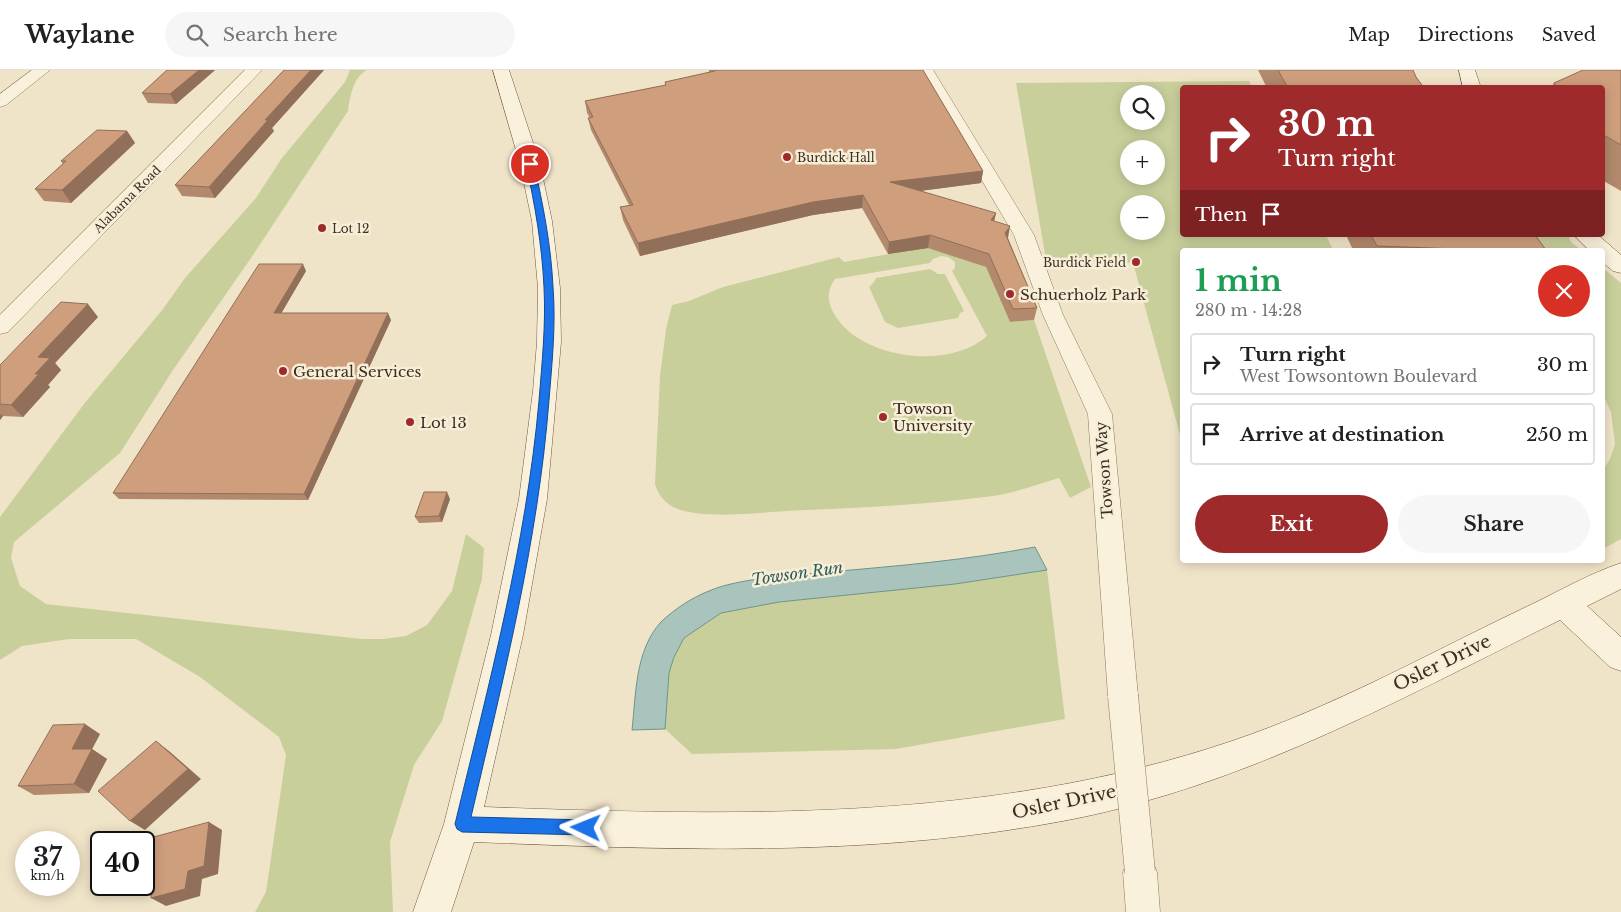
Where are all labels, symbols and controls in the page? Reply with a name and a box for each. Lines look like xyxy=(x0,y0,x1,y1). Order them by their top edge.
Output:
search box xyxy=(165,12,515,57)
text: Waylane xyxy=(25,20,135,49)
icon: search xyxy=(183,21,211,49)
text: Search here xyxy=(223,23,338,46)
text: Map xyxy=(1348,24,1390,46)
text: Directions xyxy=(1418,24,1514,46)
text: Saved xyxy=(1542,24,1596,46)
map controls xyxy=(1120,85,1165,240)
button: search xyxy=(1120,85,1165,130)
text: 30 m xyxy=(1278,102,1375,145)
icon: right xyxy=(1195,105,1260,170)
button: + xyxy=(1120,140,1165,185)
pin xyxy=(509,143,551,185)
text: Turn right xyxy=(1278,145,1396,172)
icon: arrive xyxy=(516,150,544,178)
place label: Burdick Hall xyxy=(797,150,875,165)
marker: Burdick Hall xyxy=(781,151,793,163)
street label: Alabama Road xyxy=(89,162,164,237)
button: − xyxy=(1120,195,1165,240)
icon: arrive xyxy=(1257,200,1285,228)
text: Then xyxy=(1195,203,1247,226)
place label: Lot 12 xyxy=(332,221,369,236)
marker: Lot 12 xyxy=(316,222,328,234)
place label: Burdick Field xyxy=(1043,255,1126,270)
marker: Burdick Field xyxy=(1130,256,1142,268)
text: 1 min xyxy=(1195,262,1282,299)
button: close xyxy=(1538,265,1590,317)
place label: Schuerholz Park xyxy=(1020,285,1147,304)
marker: Schuerholz Park xyxy=(1004,288,1016,300)
text: 280 m · 14:28 xyxy=(1195,300,1302,320)
text: Turn right xyxy=(1240,343,1346,366)
icon: right xyxy=(1197,350,1225,378)
text: 30 m xyxy=(1537,353,1588,376)
place label: General Services xyxy=(293,362,422,381)
marker: General Services xyxy=(277,365,289,377)
text: West Towsontown Boulevard xyxy=(1240,366,1477,386)
place label: Towson University xyxy=(893,399,973,435)
marker: Towson University xyxy=(877,411,889,423)
place label: Lot 13 xyxy=(420,413,467,432)
marker: Lot 13 xyxy=(404,416,416,428)
icon: arrive xyxy=(1197,420,1225,448)
street label: Towson Way xyxy=(1091,421,1117,519)
text: Arrive at destination xyxy=(1240,423,1444,446)
text: 250 m xyxy=(1526,423,1588,446)
button: Exit xyxy=(1195,495,1388,553)
button: Share xyxy=(1398,495,1590,553)
water label: Towson Run xyxy=(750,557,844,589)
street label: Osler Drive xyxy=(1390,630,1494,696)
street label: Osler Drive xyxy=(1010,780,1118,824)
position arrow xyxy=(559,801,611,853)
speed limit sign: 40 xyxy=(90,831,155,896)
text: 37 xyxy=(33,842,62,873)
text: km/h xyxy=(30,868,65,883)

